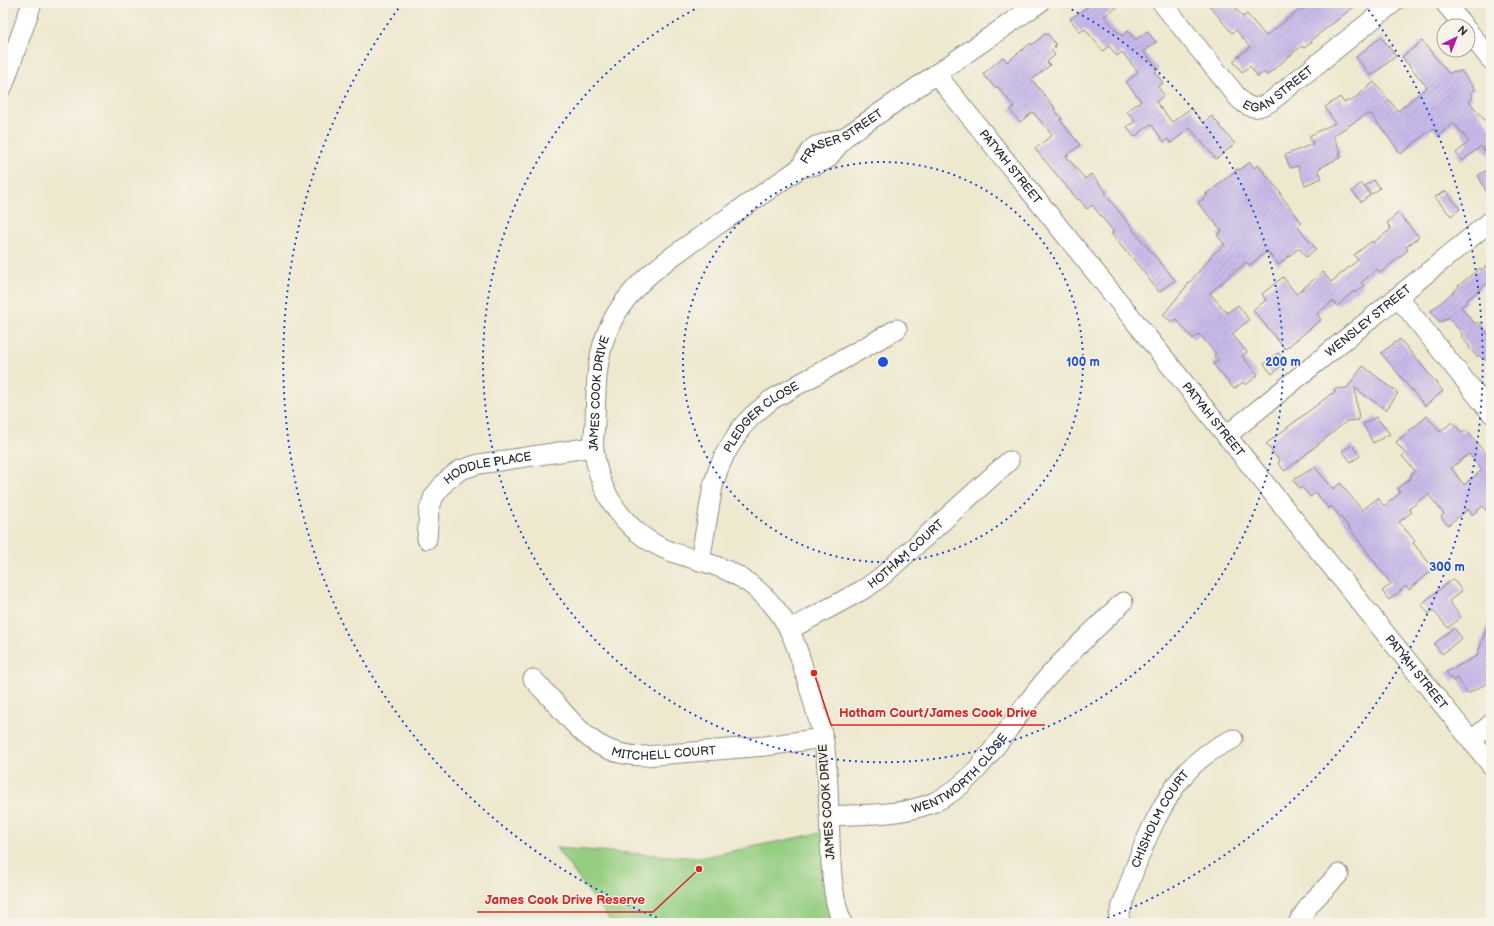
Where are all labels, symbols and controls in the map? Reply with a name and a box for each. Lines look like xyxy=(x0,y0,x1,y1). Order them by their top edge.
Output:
north arrow xyxy=(1436,18,1476,58)
text: N xyxy=(1455,23,1470,39)
street label: EGAN STREET xyxy=(1240,62,1317,115)
street label: FRASER STREET xyxy=(797,105,886,166)
street label: PATYAH STREET xyxy=(976,127,1045,208)
street label: WENSLEY STREET xyxy=(1322,281,1415,360)
street label: JAMES COOK DRIVE xyxy=(586,334,613,452)
centre of rings xyxy=(876,355,890,369)
text: 100 m xyxy=(1066,355,1100,370)
text: 200 m xyxy=(1265,355,1301,370)
street label: PLEDGER CLOSE xyxy=(720,378,801,455)
street label: PATYAH STREET xyxy=(1179,379,1248,460)
street label: HODDLE PLACE xyxy=(441,449,532,487)
street label: HOTHAM COURT xyxy=(865,516,947,592)
text: 300 m xyxy=(1429,560,1465,575)
street label: PATYAH STREET xyxy=(1382,632,1451,713)
callout: Hotham Court/James Cook Drive xyxy=(831,700,1045,725)
text: Hotham Court/James Cook Drive xyxy=(839,705,1038,721)
street label: WENTWORTH CLOSE xyxy=(910,730,1010,817)
street label: MITCHELL COURT xyxy=(609,743,717,764)
street label: JAMES COOK DRIVE xyxy=(815,744,839,860)
street label: CHISHOLM COURT xyxy=(1128,766,1193,870)
callout: James Cook Drive Reserve xyxy=(477,887,653,912)
text: James Cook Drive Reserve xyxy=(485,892,646,908)

